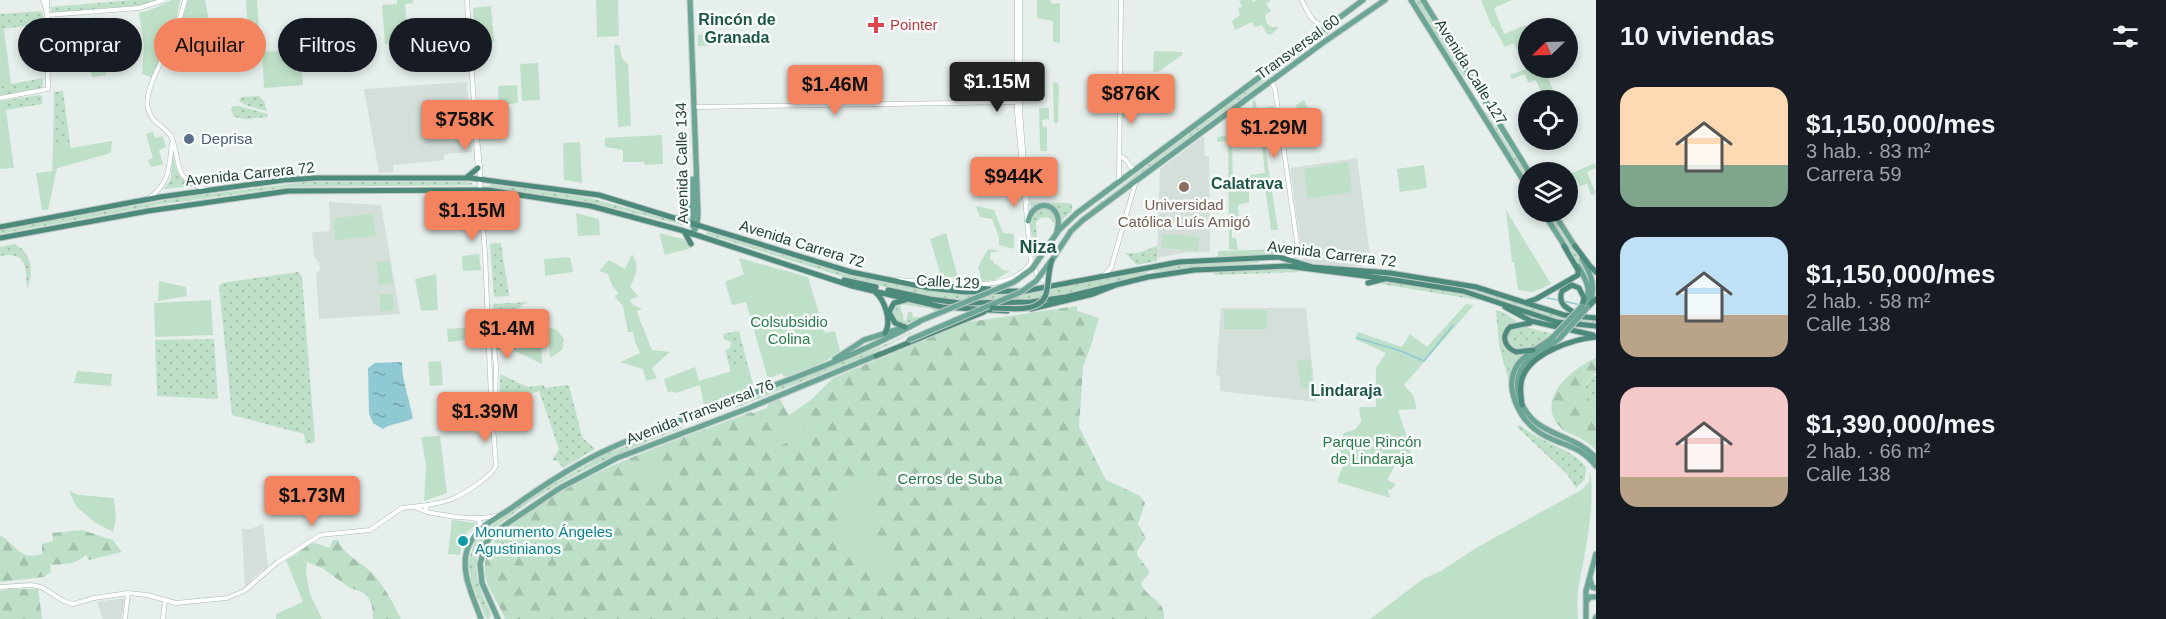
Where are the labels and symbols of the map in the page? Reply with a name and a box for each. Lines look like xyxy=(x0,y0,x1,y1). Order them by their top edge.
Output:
district label: Rincón de Granada xyxy=(698,11,776,46)
street label: Transversal 60 xyxy=(1253,11,1343,82)
marker: Pointer xyxy=(867,16,885,34)
place label: Pointer xyxy=(890,16,938,33)
street label: Avenida Calle 127 xyxy=(1432,16,1511,128)
north arrow xyxy=(1518,18,1578,78)
pin: $1.15M xyxy=(948,62,1046,113)
pin: $1.46M xyxy=(786,65,884,116)
pin: $876K xyxy=(1089,74,1173,125)
pin: $758K xyxy=(423,100,507,151)
street label: Avenida Calle 134 xyxy=(672,102,691,224)
pin: $1.29M xyxy=(1225,108,1323,159)
place label: Deprisa xyxy=(201,130,253,147)
marker: Deprisa xyxy=(182,132,196,146)
pin: $944K xyxy=(972,157,1056,208)
street label: Avenida Carrera 72 xyxy=(185,158,315,189)
district label: Calatrava xyxy=(1211,175,1283,192)
marker: Universidad Católica Luís Amigó xyxy=(1177,180,1191,194)
pin: $1.15M xyxy=(423,191,521,242)
place label: Universidad Católica Luís Amigó xyxy=(1118,196,1250,230)
street label: Avenida Carrera 72 xyxy=(738,216,867,271)
district label: Niza xyxy=(1019,237,1057,257)
street label: Avenida Carrera 72 xyxy=(1267,237,1398,270)
street label: Calle 129 xyxy=(916,271,980,292)
pin: $1.4M xyxy=(465,309,549,360)
park label: Colsubsidio Colina xyxy=(750,313,828,347)
street label: Avenida Transversal 76 xyxy=(624,376,776,448)
district label: Lindaraja xyxy=(1310,382,1382,399)
pin: $1.39M xyxy=(436,392,534,443)
park label: Parque Rincón de Lindaraja xyxy=(1322,433,1422,467)
park label: Cerros de Suba xyxy=(897,470,1003,487)
pin: $1.73M xyxy=(263,476,361,527)
place label: Monumento Ángeles Agustinianos xyxy=(475,523,613,557)
marker: Monumento Ángeles Agustinianos xyxy=(456,534,470,548)

